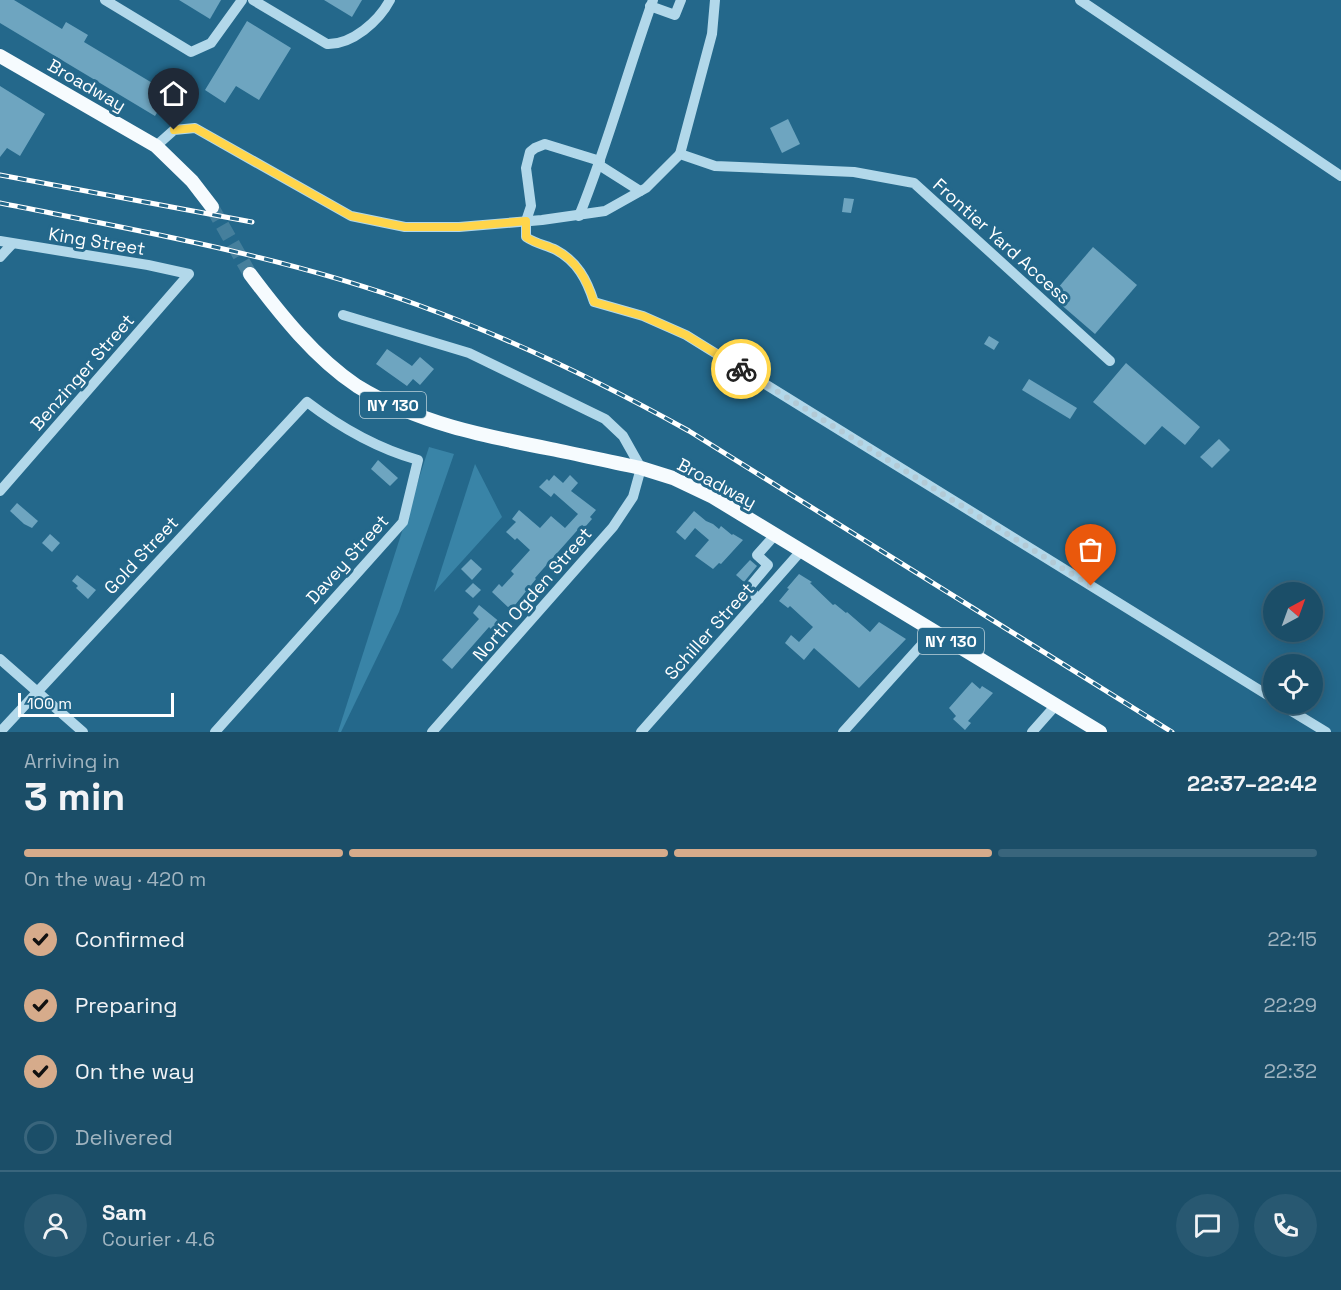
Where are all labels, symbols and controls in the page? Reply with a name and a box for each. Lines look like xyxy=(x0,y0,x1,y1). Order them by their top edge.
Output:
street label: Broadway xyxy=(44,53,130,117)
pin xyxy=(148,68,199,130)
icon: home xyxy=(157,77,190,110)
street label: Frontier Yard Access xyxy=(928,173,1076,309)
street label: King Street xyxy=(47,222,147,260)
street label: Benzinger Street xyxy=(25,309,139,435)
courier xyxy=(711,339,771,399)
icon: bike xyxy=(725,353,758,386)
road number: NY 130 xyxy=(360,392,426,418)
street label: Broadway xyxy=(673,453,761,513)
street label: Davey Street xyxy=(301,510,393,608)
street label: Gold Street xyxy=(99,511,183,599)
street label: North Ogden Street xyxy=(467,522,597,666)
pin xyxy=(1065,524,1116,586)
icon: bag xyxy=(1074,533,1107,566)
street label: Schiller Street xyxy=(659,578,759,684)
north arrow xyxy=(1263,582,1323,642)
map controls xyxy=(1263,582,1323,714)
road number: NY 130 xyxy=(918,628,984,654)
button: locate xyxy=(1263,654,1323,714)
scale bar xyxy=(18,690,174,718)
text: 100 m xyxy=(27,693,72,714)
text: Arriving in xyxy=(24,748,120,774)
text: 22:37–22:42 xyxy=(1187,769,1317,797)
text: 3 min xyxy=(24,772,125,821)
text: On the way · 420 m xyxy=(24,866,206,892)
icon: check xyxy=(24,923,57,956)
text: Confirmed xyxy=(75,925,185,953)
text: 22:15 xyxy=(1267,926,1317,952)
icon: check xyxy=(24,989,57,1022)
text: Preparing xyxy=(75,991,177,1019)
text: 22:29 xyxy=(1264,992,1317,1018)
icon: check xyxy=(24,1055,57,1088)
text: On the way xyxy=(75,1057,194,1085)
text: 22:32 xyxy=(1264,1058,1317,1084)
text: Delivered xyxy=(75,1123,173,1151)
button: person xyxy=(24,1194,87,1257)
button: chat xyxy=(1176,1194,1239,1257)
button: phone xyxy=(1254,1194,1317,1257)
text: Sam xyxy=(102,1198,147,1226)
text: Courier · 4.6 xyxy=(102,1226,215,1252)

